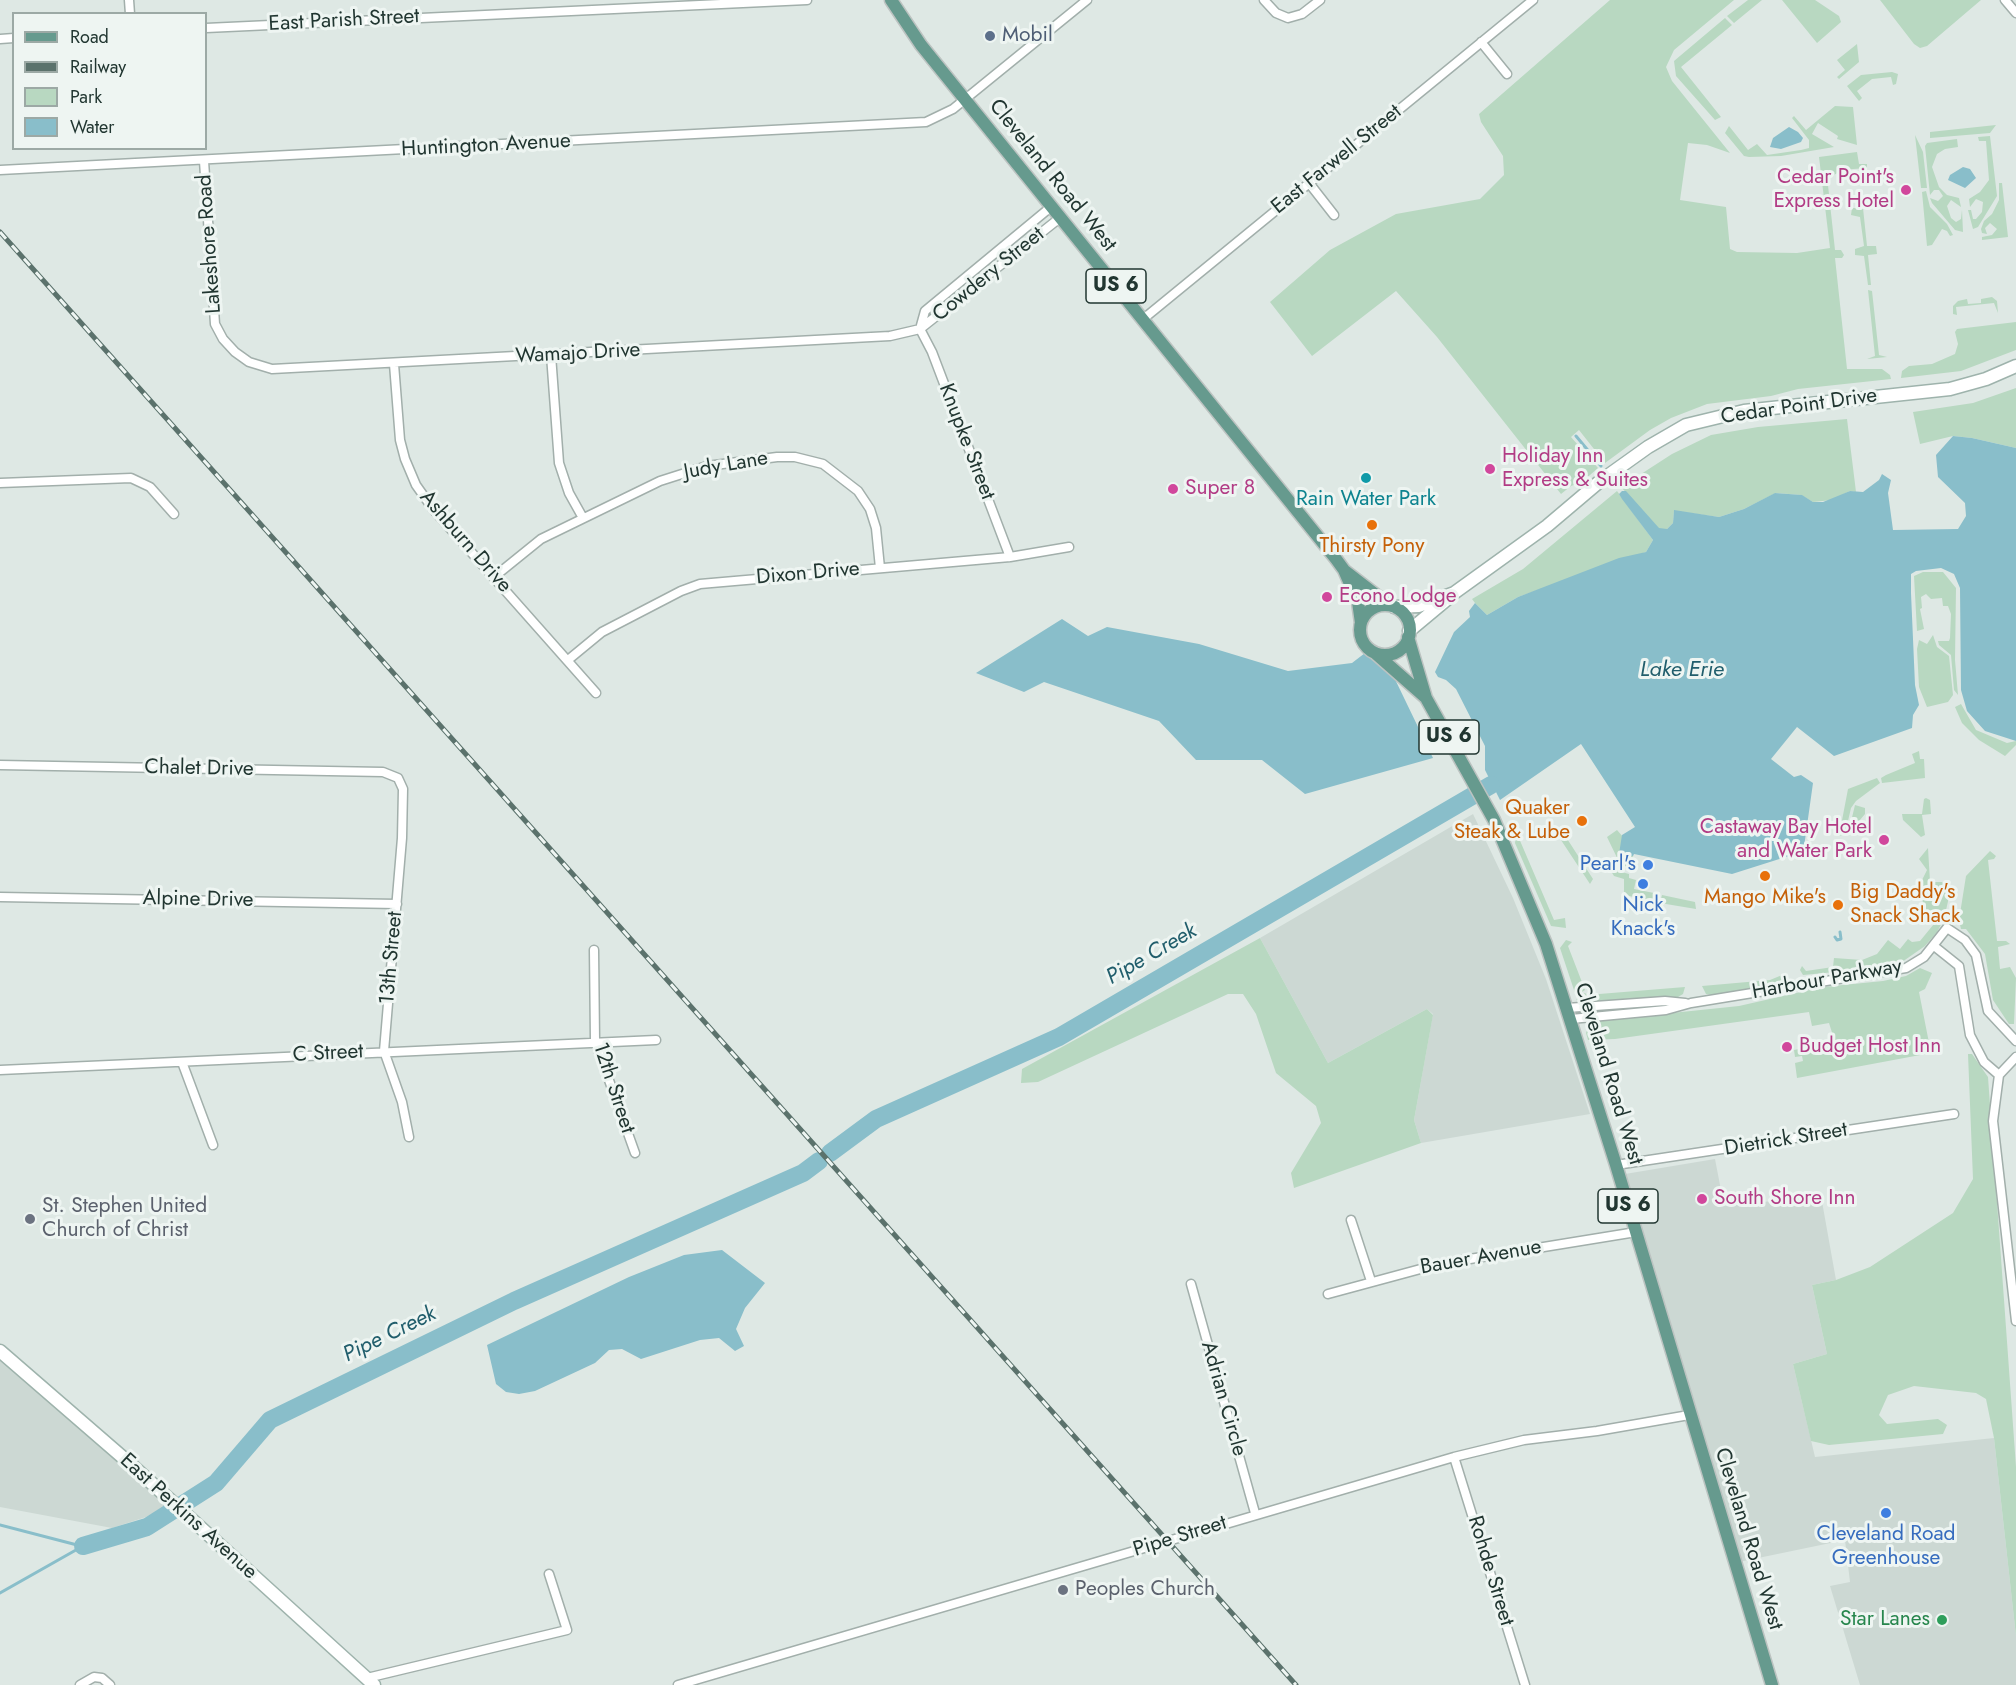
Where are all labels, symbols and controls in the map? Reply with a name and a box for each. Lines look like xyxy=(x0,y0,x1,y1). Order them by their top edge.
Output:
street label: East Parish Street xyxy=(268,4,420,38)
legend xyxy=(12,12,207,150)
place label: Mobil xyxy=(1002,23,1053,49)
text: Road xyxy=(70,24,109,50)
marker: Mobil xyxy=(983,29,997,43)
text: Railway xyxy=(70,54,126,80)
text: Park xyxy=(70,84,102,110)
street label: Cleveland Road West xyxy=(983,95,1121,257)
street label: East Farwell Street xyxy=(1267,100,1407,220)
text: Water xyxy=(70,114,114,140)
street label: Huntington Avenue xyxy=(401,129,571,163)
place label: Cedar Point's Express Hotel xyxy=(1774,165,1894,215)
street label: Lakeshore Road xyxy=(193,174,227,314)
marker: Cedar Point's Express Hotel xyxy=(1899,183,1913,197)
street label: Cowdery Street xyxy=(928,222,1050,328)
road number: US 6 xyxy=(1086,269,1146,303)
street label: Wamajo Drive xyxy=(515,338,641,370)
street label: Knupke Street xyxy=(932,381,1000,503)
street label: Cedar Point Drive xyxy=(1719,384,1879,430)
place label: Holiday Inn Express & Suites xyxy=(1502,444,1648,494)
street label: Judy Lane xyxy=(682,446,770,486)
marker: Holiday Inn Express & Suites xyxy=(1483,462,1497,476)
marker: Rain Water Park xyxy=(1359,471,1373,485)
place label: Super 8 xyxy=(1185,476,1255,502)
marker: Super 8 xyxy=(1166,482,1180,496)
street label: Ashburn Drive xyxy=(414,486,516,598)
place label: Rain Water Park xyxy=(1296,487,1436,513)
marker: Thirsty Pony xyxy=(1365,518,1379,532)
place label: Thirsty Pony xyxy=(1320,534,1424,560)
street label: Dixon Drive xyxy=(755,557,861,591)
place label: Econo Lodge xyxy=(1339,584,1457,610)
marker: Econo Lodge xyxy=(1320,590,1334,604)
water label: Lake Erie xyxy=(1640,658,1724,684)
road number: US 6 xyxy=(1419,720,1479,754)
street label: Chalet Drive xyxy=(144,755,254,783)
place label: Quaker Steak & Lube xyxy=(1454,796,1570,846)
marker: Quaker Steak & Lube xyxy=(1575,814,1589,828)
place label: Castaway Bay Hotel and Water Park xyxy=(1700,815,1872,865)
marker: Castaway Bay Hotel and Water Park xyxy=(1877,833,1891,847)
place label: Pearl's xyxy=(1580,852,1636,878)
marker: Pearl's xyxy=(1641,858,1655,872)
marker: Mango Mike's xyxy=(1758,869,1772,883)
marker: Nick Knack's xyxy=(1636,877,1650,891)
place label: Big Daddy's Snack Shack xyxy=(1850,880,1960,930)
place label: Mango Mike's xyxy=(1704,885,1826,911)
street label: Alpine Drive xyxy=(142,886,254,914)
place label: Nick Knack's xyxy=(1611,893,1675,943)
marker: Big Daddy's Snack Shack xyxy=(1831,898,1845,912)
street label: 13th Street xyxy=(375,910,409,1006)
water label: Pipe Creek xyxy=(1102,919,1202,991)
street label: Harbour Parkway xyxy=(1750,954,1904,1006)
street label: Cleveland Road West xyxy=(1568,980,1648,1168)
place label: Budget Host Inn xyxy=(1799,1034,1941,1060)
street label: 12th Street xyxy=(587,1039,639,1137)
street label: C Street xyxy=(292,1040,364,1068)
marker: Budget Host Inn xyxy=(1780,1040,1794,1054)
street label: Dietrick Street xyxy=(1723,1118,1849,1162)
place label: South Shore Inn xyxy=(1714,1186,1856,1212)
road number: US 6 xyxy=(1598,1189,1658,1223)
marker: South Shore Inn xyxy=(1695,1192,1709,1206)
place label: St. Stephen United Church of Christ xyxy=(42,1194,207,1244)
marker: St. Stephen United Church of Christ xyxy=(23,1212,37,1226)
street label: Bauer Avenue xyxy=(1418,1235,1544,1281)
water label: Pipe Creek xyxy=(339,1301,441,1369)
street label: Adrian Circle xyxy=(1195,1339,1251,1459)
street label: Cleveland Road West xyxy=(1708,1445,1788,1633)
street label: East Perkins Avenue xyxy=(114,1449,262,1585)
marker: Cleveland Road Greenhouse xyxy=(1879,1506,1893,1520)
street label: Pipe Street xyxy=(1130,1511,1230,1563)
street label: Rohde Street xyxy=(1461,1513,1519,1629)
place label: Cleveland Road Greenhouse xyxy=(1817,1522,1955,1572)
place label: Peoples Church xyxy=(1075,1577,1215,1603)
marker: Peoples Church xyxy=(1056,1583,1070,1597)
place label: Star Lanes xyxy=(1840,1607,1930,1633)
marker: Star Lanes xyxy=(1935,1613,1949,1627)

